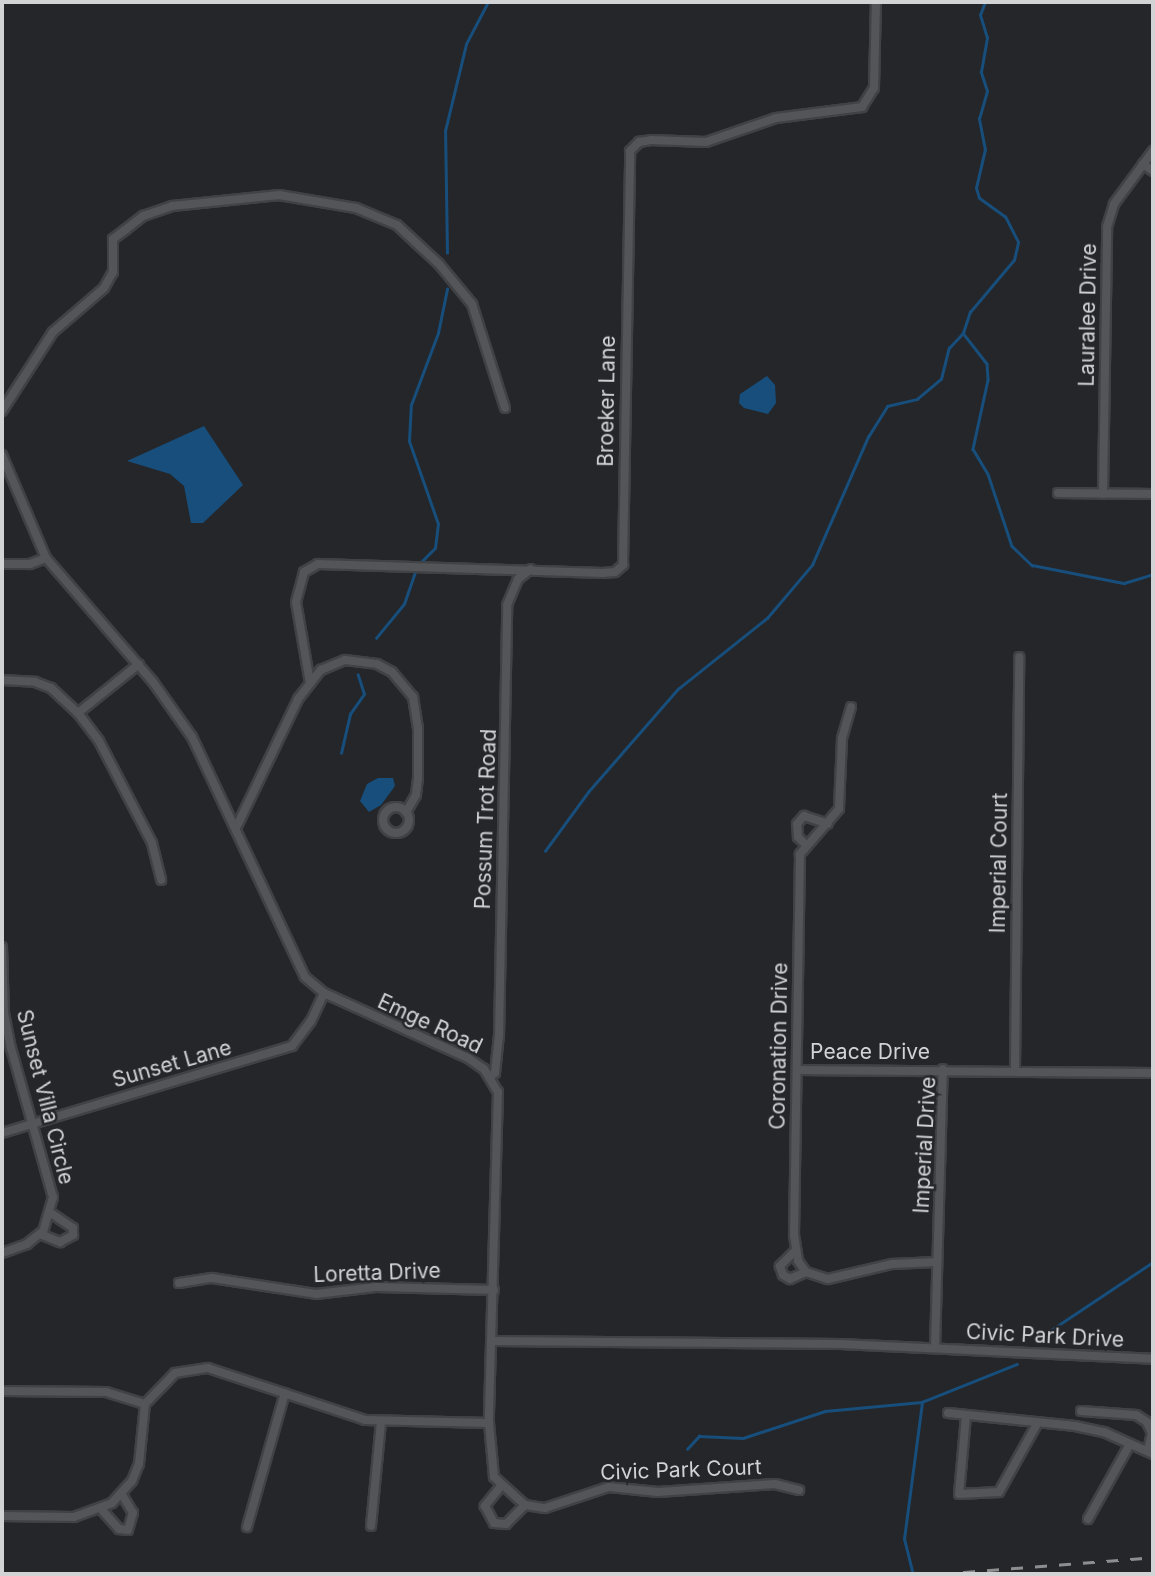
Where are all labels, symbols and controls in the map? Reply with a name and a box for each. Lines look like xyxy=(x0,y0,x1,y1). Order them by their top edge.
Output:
street label: Lauralee Drive xyxy=(1074,243,1102,387)
street label: Broeker Lane xyxy=(593,335,621,467)
street label: Possum Trot Road xyxy=(470,728,502,910)
street label: Imperial Court xyxy=(985,792,1013,934)
street label: Coronation Drive xyxy=(765,962,793,1130)
street label: Emge Road xyxy=(374,989,486,1059)
street label: Sunset Villa Circle xyxy=(11,1007,79,1187)
street label: Sunset Lane xyxy=(110,1035,234,1093)
street label: Peace Drive xyxy=(810,1039,930,1065)
street label: Imperial Drive xyxy=(909,1076,941,1214)
street label: Loretta Drive xyxy=(313,1258,441,1288)
street label: Civic Park Drive xyxy=(965,1319,1125,1353)
street label: Civic Park Court xyxy=(600,1455,762,1485)

